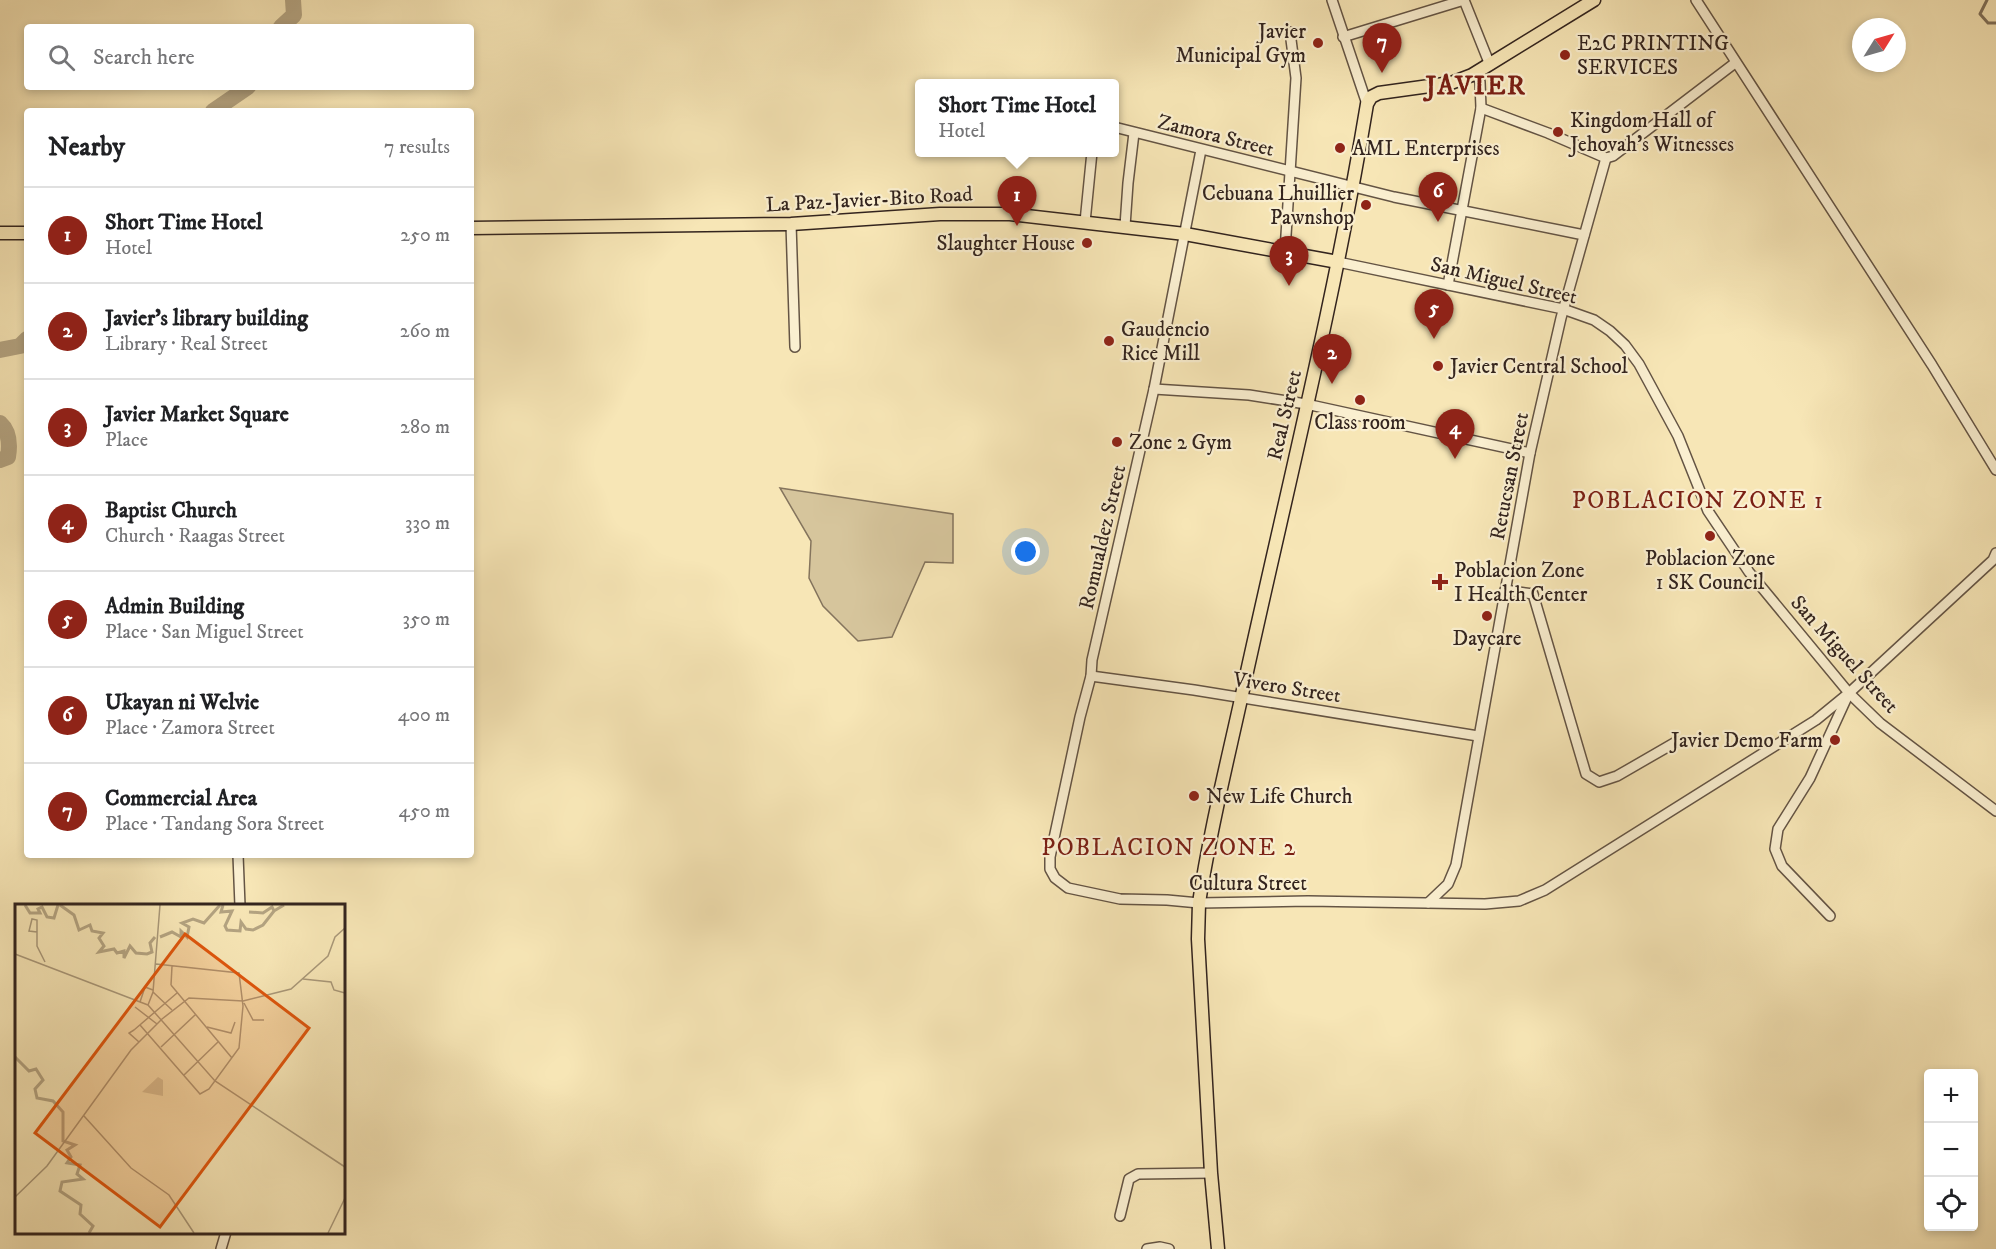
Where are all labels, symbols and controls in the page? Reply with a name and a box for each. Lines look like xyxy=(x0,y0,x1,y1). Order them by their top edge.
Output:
north arrow xyxy=(1852,18,1906,72)
place label: Javier Municipal Gym xyxy=(1175,19,1306,69)
pin: 7 xyxy=(1362,23,1402,73)
search box xyxy=(24,24,474,90)
place label: E2C PRINTING SERVICES xyxy=(1577,31,1729,81)
marker: Javier Municipal Gym xyxy=(1311,36,1325,50)
icon: search xyxy=(45,41,78,74)
text: Search here xyxy=(93,44,195,71)
marker: E2C PRINTING SERVICES xyxy=(1558,48,1572,62)
district label: JAVIER xyxy=(1422,69,1527,103)
popup xyxy=(915,79,1119,157)
text: Short Time Hotel xyxy=(938,92,1096,119)
place label: Kingdom Hall of Jehovah's Witnesses xyxy=(1568,108,1734,158)
street label: Zamora Street xyxy=(1155,109,1277,163)
text: Hotel xyxy=(938,119,985,144)
marker: Kingdom Hall of Jehovah's Witnesses xyxy=(1551,125,1565,139)
text: Nearby xyxy=(48,131,125,164)
text: 7 results xyxy=(384,135,450,160)
place label: AML Enterprises xyxy=(1352,136,1500,162)
marker: AML Enterprises xyxy=(1333,141,1347,155)
pin: 6 xyxy=(1418,172,1458,222)
pin: 1 xyxy=(998,176,1036,226)
place label: Cebuana Lhuillier Pawnshop xyxy=(1202,181,1354,231)
street label: La Paz-Javier-Bito Road xyxy=(765,182,974,218)
marker: Cebuana Lhuillier Pawnshop xyxy=(1359,198,1373,212)
text: Short Time Hotel xyxy=(105,209,263,236)
text: 1 xyxy=(64,223,71,248)
text: 250 m xyxy=(400,223,450,248)
place label: Slaughter House xyxy=(936,231,1075,257)
text: Hotel xyxy=(105,236,152,261)
marker: Slaughter House xyxy=(1080,236,1094,250)
pin: 3 xyxy=(1270,236,1308,286)
street label: San Miguel Street xyxy=(1428,251,1580,311)
pin: 5 xyxy=(1414,290,1454,339)
text: Javier's library building xyxy=(105,305,308,332)
place label: Gaudencio Rice Mill xyxy=(1121,317,1210,367)
text: 2 xyxy=(63,319,72,344)
text: 260 m xyxy=(400,319,450,344)
text: Library · Real Street xyxy=(105,332,268,357)
marker: Gaudencio Rice Mill xyxy=(1102,334,1116,348)
pin: 2 xyxy=(1312,334,1352,384)
place label: Javier Central School xyxy=(1448,354,1629,380)
marker: Javier Central School xyxy=(1431,359,1445,373)
street label: Real Street xyxy=(1262,367,1308,463)
marker: Class room xyxy=(1353,393,1367,407)
text: Javier Market Square xyxy=(105,401,289,428)
place label: Class room xyxy=(1314,410,1406,436)
pin: 4 xyxy=(1436,410,1474,459)
street label: Retucsan Street xyxy=(1485,410,1535,542)
text: 3 xyxy=(64,415,71,440)
text: 280 m xyxy=(400,415,450,440)
text: Place xyxy=(105,428,148,453)
place label: Zone 2 Gym xyxy=(1129,430,1232,456)
marker: Zone 2 Gym xyxy=(1110,435,1124,449)
street label: Romualdez Street xyxy=(1074,462,1132,612)
district label: POBLACION ZONE 1 xyxy=(1572,486,1824,516)
text: Baptist Church xyxy=(105,497,237,524)
text: 4 xyxy=(62,511,73,536)
text: 330 m xyxy=(405,511,450,536)
text: Church · Raagas Street xyxy=(105,524,285,549)
marker: Poblacion Zone 1 SK Council xyxy=(1703,529,1717,543)
your location xyxy=(1011,537,1040,566)
place label: Poblacion Zone 1 SK Council xyxy=(1645,546,1776,596)
place label: Poblacion Zone I Health Center xyxy=(1454,558,1587,608)
marker: Poblacion Zone I Health Center xyxy=(1431,573,1449,591)
street label: San Miguel Street xyxy=(1785,590,1904,719)
text: Admin Building xyxy=(105,593,244,620)
text: 5 xyxy=(63,607,72,632)
text: 350 m xyxy=(403,607,450,632)
marker: Daycare xyxy=(1480,609,1494,623)
text: Place · San Miguel Street xyxy=(105,620,304,645)
place label: Daycare xyxy=(1453,626,1522,652)
street label: Vivero Street xyxy=(1230,666,1343,709)
text: Ukayan ni Welvie xyxy=(105,689,259,716)
text: 6 xyxy=(62,703,73,728)
text: 400 m xyxy=(398,703,450,728)
text: Place · Zamora Street xyxy=(105,716,275,741)
place label: Javier Demo Farm xyxy=(1669,728,1823,754)
marker: Javier Demo Farm xyxy=(1828,733,1842,747)
place label: New Life Church xyxy=(1206,784,1353,810)
text: Commercial Area xyxy=(105,785,257,812)
marker: New Life Church xyxy=(1187,789,1201,803)
text: 7 xyxy=(62,799,73,824)
text: 450 m xyxy=(399,799,450,824)
text: Place · Tandang Sora Street xyxy=(105,812,324,837)
district label: POBLACION ZONE 2 xyxy=(1041,833,1297,863)
street label: Cultura Street xyxy=(1189,871,1307,897)
inset map xyxy=(15,904,345,1234)
map controls xyxy=(1924,1069,1978,1231)
button: + xyxy=(1924,1069,1978,1123)
button: − xyxy=(1924,1123,1978,1177)
button: locate xyxy=(1924,1177,1978,1231)

